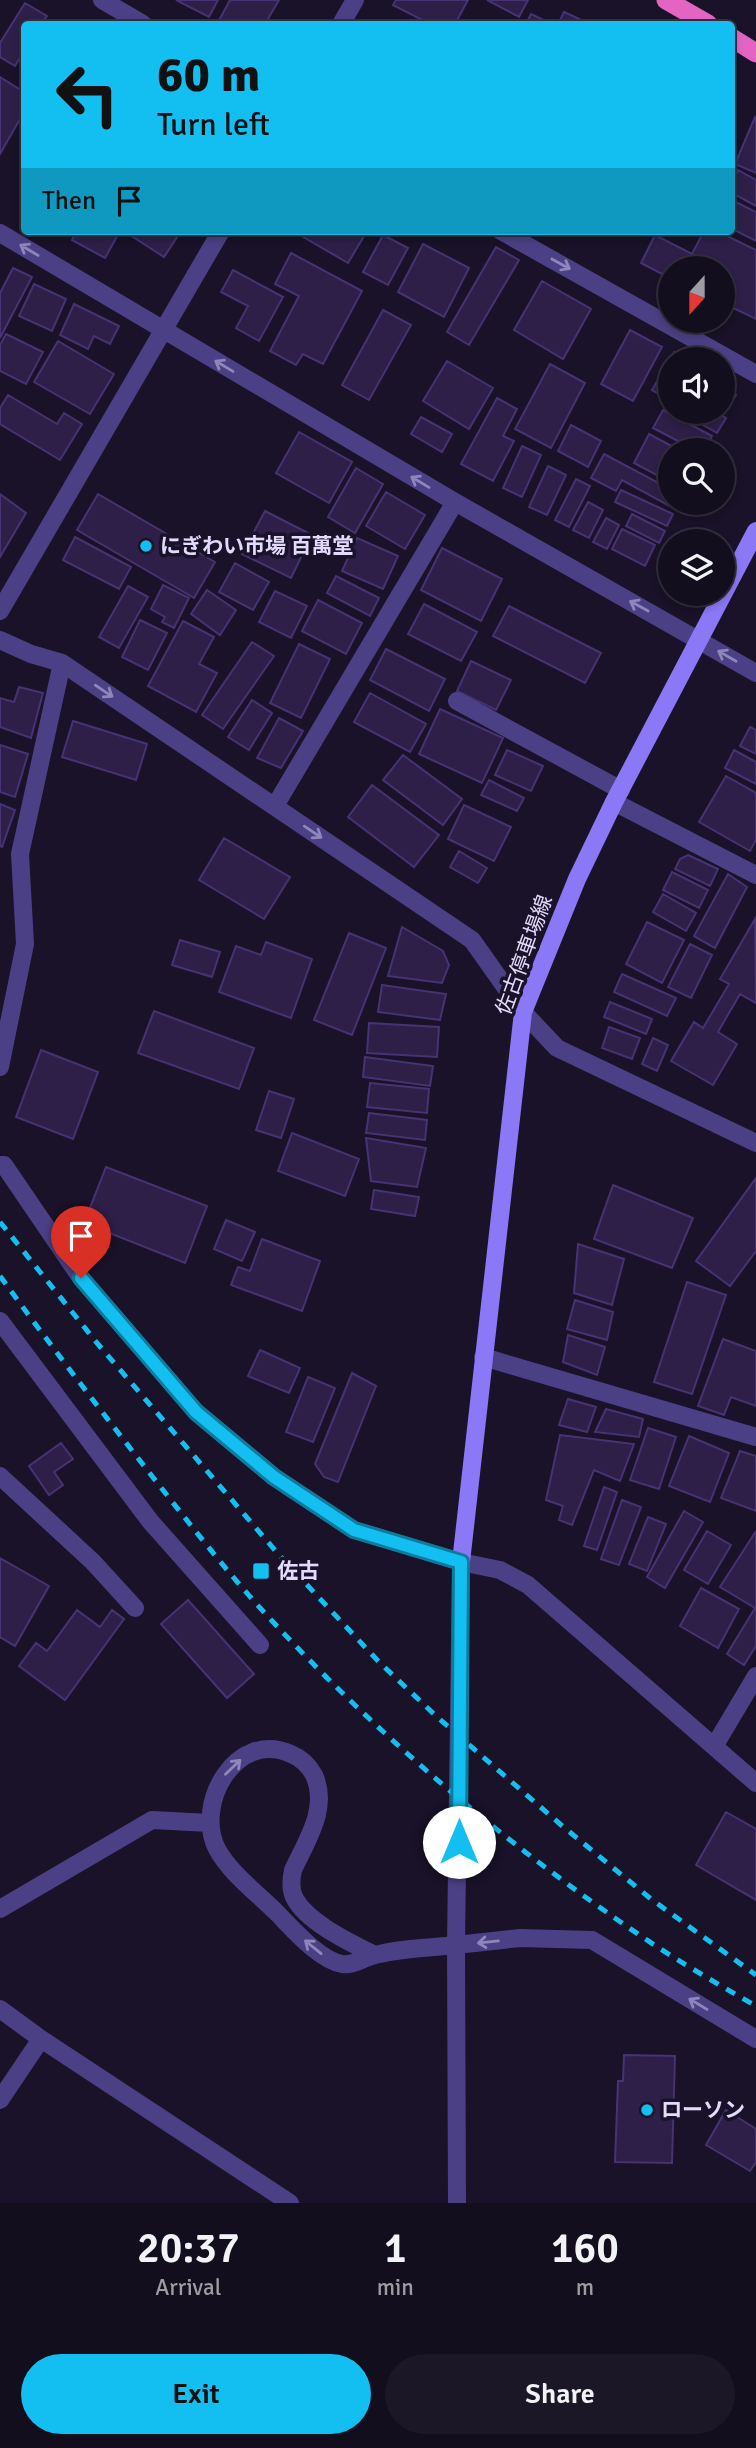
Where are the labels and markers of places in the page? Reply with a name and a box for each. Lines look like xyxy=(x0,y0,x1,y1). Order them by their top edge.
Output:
place label: にぎわい市場 百萬堂 xyxy=(160,533,354,559)
marker: にぎわい市場 百萬堂 xyxy=(138,538,154,554)
pin xyxy=(51,1206,111,1278)
place label: 佐古 xyxy=(277,1558,319,1584)
marker: 佐古 xyxy=(251,1561,271,1581)
place label: ローソン xyxy=(661,2097,745,2123)
marker: ローソン xyxy=(639,2102,655,2118)

